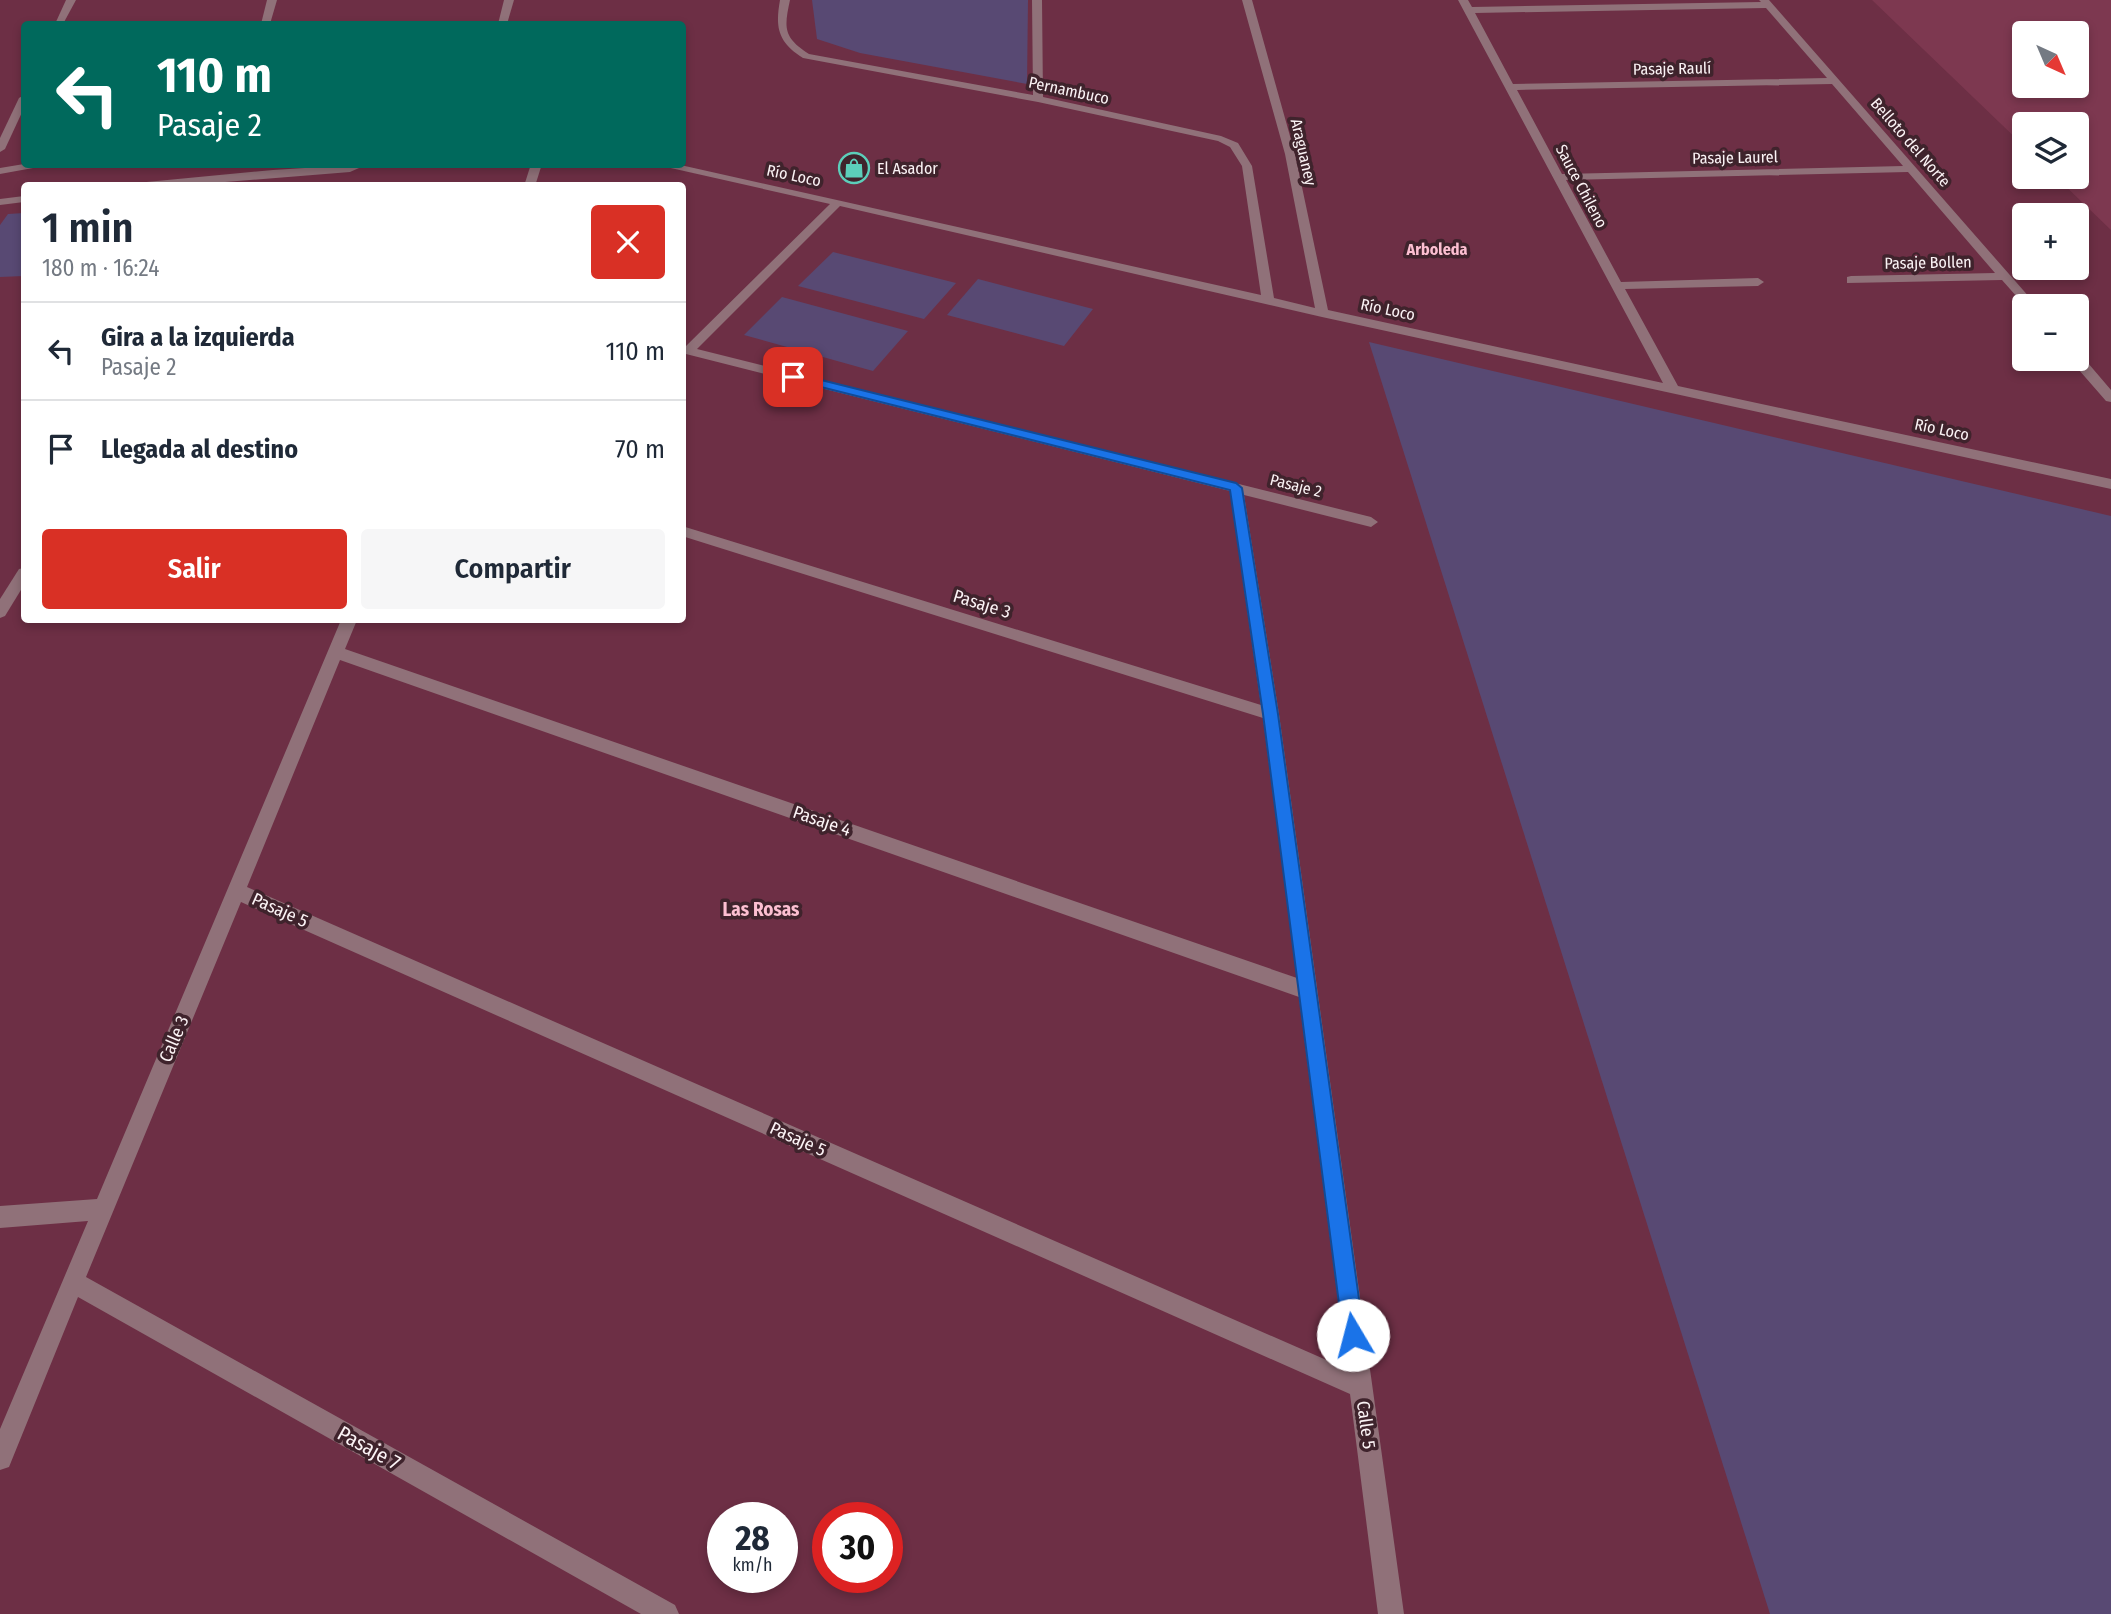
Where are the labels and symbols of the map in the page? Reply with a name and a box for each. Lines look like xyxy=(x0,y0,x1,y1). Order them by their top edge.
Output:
north arrow xyxy=(2012,21,2090,98)
street label: Pasaje Raulí xyxy=(1633,58,1711,79)
street label: Pernambuco xyxy=(1027,73,1111,108)
street label: Belloto del Norte xyxy=(1867,94,1954,191)
street label: Araguaney xyxy=(1287,117,1321,188)
street label: Sauce Chileno xyxy=(1552,141,1611,231)
street label: Pasaje Laurel xyxy=(1692,147,1778,168)
shop icon: El Asador xyxy=(837,151,871,185)
place label: El Asador xyxy=(877,159,938,178)
street label: Río Loco xyxy=(765,160,823,191)
district label: Arboleda xyxy=(1406,240,1467,259)
street label: Pasaje Bollen xyxy=(1884,252,1972,273)
street label: Río Loco xyxy=(1359,294,1417,325)
pin xyxy=(763,347,823,407)
street label: Río Loco xyxy=(1913,414,1971,445)
street label: Pasaje 2 xyxy=(1268,470,1324,501)
street label: Pasaje 3 xyxy=(950,585,1014,623)
street label: Pasaje 4 xyxy=(790,801,854,841)
street label: Pasaje 5 xyxy=(248,888,312,932)
district label: Las Rosas xyxy=(723,898,800,921)
street label: Calle 3 xyxy=(154,1012,194,1066)
street label: Pasaje 5 xyxy=(766,1117,830,1161)
position arrow xyxy=(1316,1298,1390,1372)
street label: Calle 5 xyxy=(1352,1400,1380,1450)
street label: Pasaje 7 xyxy=(333,1420,405,1476)
speed limit sign: 30 xyxy=(812,1502,903,1593)

